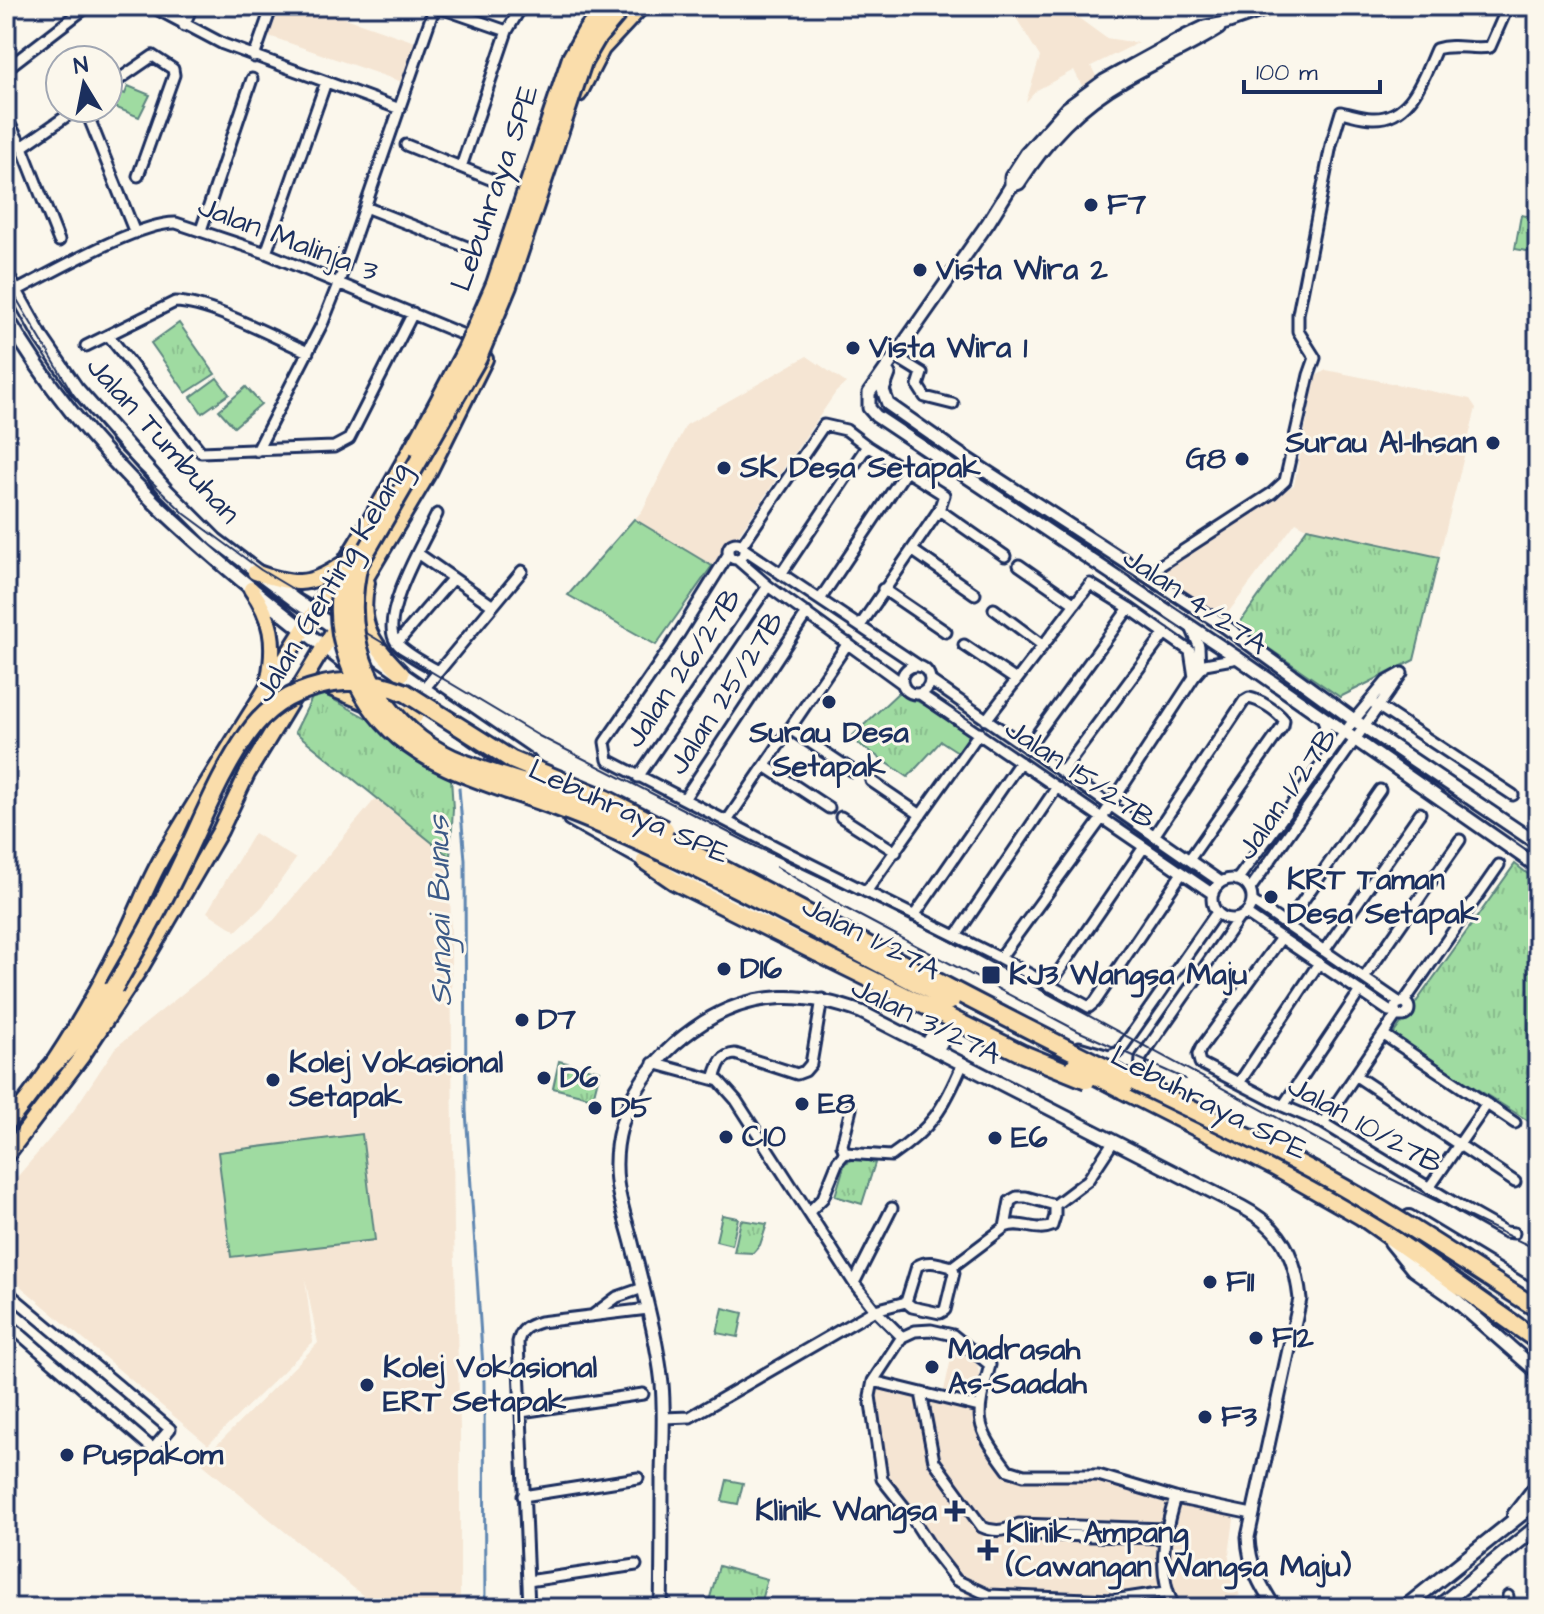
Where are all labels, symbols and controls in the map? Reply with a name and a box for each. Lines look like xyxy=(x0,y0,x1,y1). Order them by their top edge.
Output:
north arrow xyxy=(44,44,124,124)
scale bar xyxy=(1244,44,1380,94)
text: N xyxy=(71,49,90,82)
text: 100 m xyxy=(1256,56,1318,90)
street label: Lebuhraya SPE xyxy=(440,79,551,297)
place label: F7 xyxy=(1107,184,1147,226)
street label: Jalan Malinja 3 xyxy=(192,185,384,293)
marker: F7 xyxy=(1082,196,1100,214)
place label: Vista Wira 2 xyxy=(935,249,1108,291)
marker: Vista Wira 2 xyxy=(911,261,929,279)
place label: Vista Wira 1 xyxy=(868,327,1027,369)
marker: Vista Wira 1 xyxy=(844,339,862,357)
street label: Jalan Tumbuhan xyxy=(76,347,250,533)
place label: Surau Al-Ihsan xyxy=(1284,422,1477,464)
marker: Surau Al-Ihsan xyxy=(1484,434,1502,452)
place label: G8 xyxy=(1186,438,1227,480)
place label: SK Desa Setapak xyxy=(739,447,981,490)
marker: G8 xyxy=(1233,450,1251,468)
street label: Jalan Genting Kelang xyxy=(243,454,421,711)
marker: SK Desa Setapak xyxy=(715,459,733,477)
street label: Jalan 4/27A xyxy=(1114,537,1276,665)
street label: Jalan 26/27B xyxy=(614,580,752,756)
street label: Jalan 25/27B xyxy=(657,603,795,783)
marker: Surau Desa Setapak xyxy=(820,693,838,711)
street label: Jalan 15/27B xyxy=(996,708,1164,840)
place label: Surau Desa Setapak xyxy=(748,712,910,789)
street label: Jalan 1/27B xyxy=(1226,719,1348,869)
street label: Lebuhraya SPE xyxy=(522,749,736,876)
water label: Sungai Bunus xyxy=(416,813,465,1007)
place label: KRT Taman Desa Setapak xyxy=(1287,859,1479,936)
street label: Jalan 1/27A xyxy=(794,885,948,991)
marker: KRT Taman Desa Setapak xyxy=(1262,888,1280,906)
place label: D16 xyxy=(740,948,782,990)
place label: KJ3 Wangsa Maju xyxy=(1009,954,1247,998)
marker: D16 xyxy=(715,960,733,978)
marker: KJ3 Wangsa Maju xyxy=(980,964,1002,986)
street label: Jalan 3/27A xyxy=(844,967,1008,1075)
place label: D7 xyxy=(538,999,576,1041)
marker: D7 xyxy=(513,1011,531,1029)
street label: Lebuhraya SPE xyxy=(1103,1035,1315,1172)
place label: Kolej Vokasional Setapak xyxy=(288,1042,503,1119)
place label: D6 xyxy=(560,1057,598,1099)
street label: Jalan 10/27B xyxy=(1280,1065,1450,1185)
marker: D6 xyxy=(535,1069,553,1087)
marker: Kolej Vokasional Setapak xyxy=(264,1071,282,1089)
place label: E8 xyxy=(818,1083,856,1125)
place label: D5 xyxy=(611,1087,652,1129)
marker: E8 xyxy=(793,1095,811,1113)
marker: D5 xyxy=(586,1099,604,1117)
place label: C10 xyxy=(742,1116,786,1158)
place label: E6 xyxy=(1011,1117,1048,1159)
marker: C10 xyxy=(717,1128,735,1146)
marker: E6 xyxy=(986,1129,1004,1147)
place label: F11 xyxy=(1226,1261,1255,1303)
marker: F11 xyxy=(1201,1273,1219,1291)
place label: F12 xyxy=(1272,1317,1315,1359)
place label: Madrasah As-Saadah xyxy=(948,1329,1088,1405)
marker: F12 xyxy=(1247,1329,1265,1347)
place label: Kolej Vokasional ERT Setapak xyxy=(383,1347,597,1424)
marker: Madrasah As-Saadah xyxy=(923,1358,941,1376)
marker: Kolej Vokasional ERT Setapak xyxy=(358,1376,376,1394)
place label: F3 xyxy=(1221,1396,1258,1438)
marker: F3 xyxy=(1196,1408,1214,1426)
place label: Puspakom xyxy=(83,1434,224,1477)
marker: Puspakom xyxy=(58,1446,76,1464)
place label: Klinik Wangsa xyxy=(755,1490,938,1534)
marker: Klinik Wangsa xyxy=(944,1500,966,1522)
place label: Klinik Ampang (Cawangan Wangsa Maju) xyxy=(1005,1512,1352,1590)
marker: Klinik Ampang (Cawangan Wangsa Maju) xyxy=(977,1539,999,1561)

